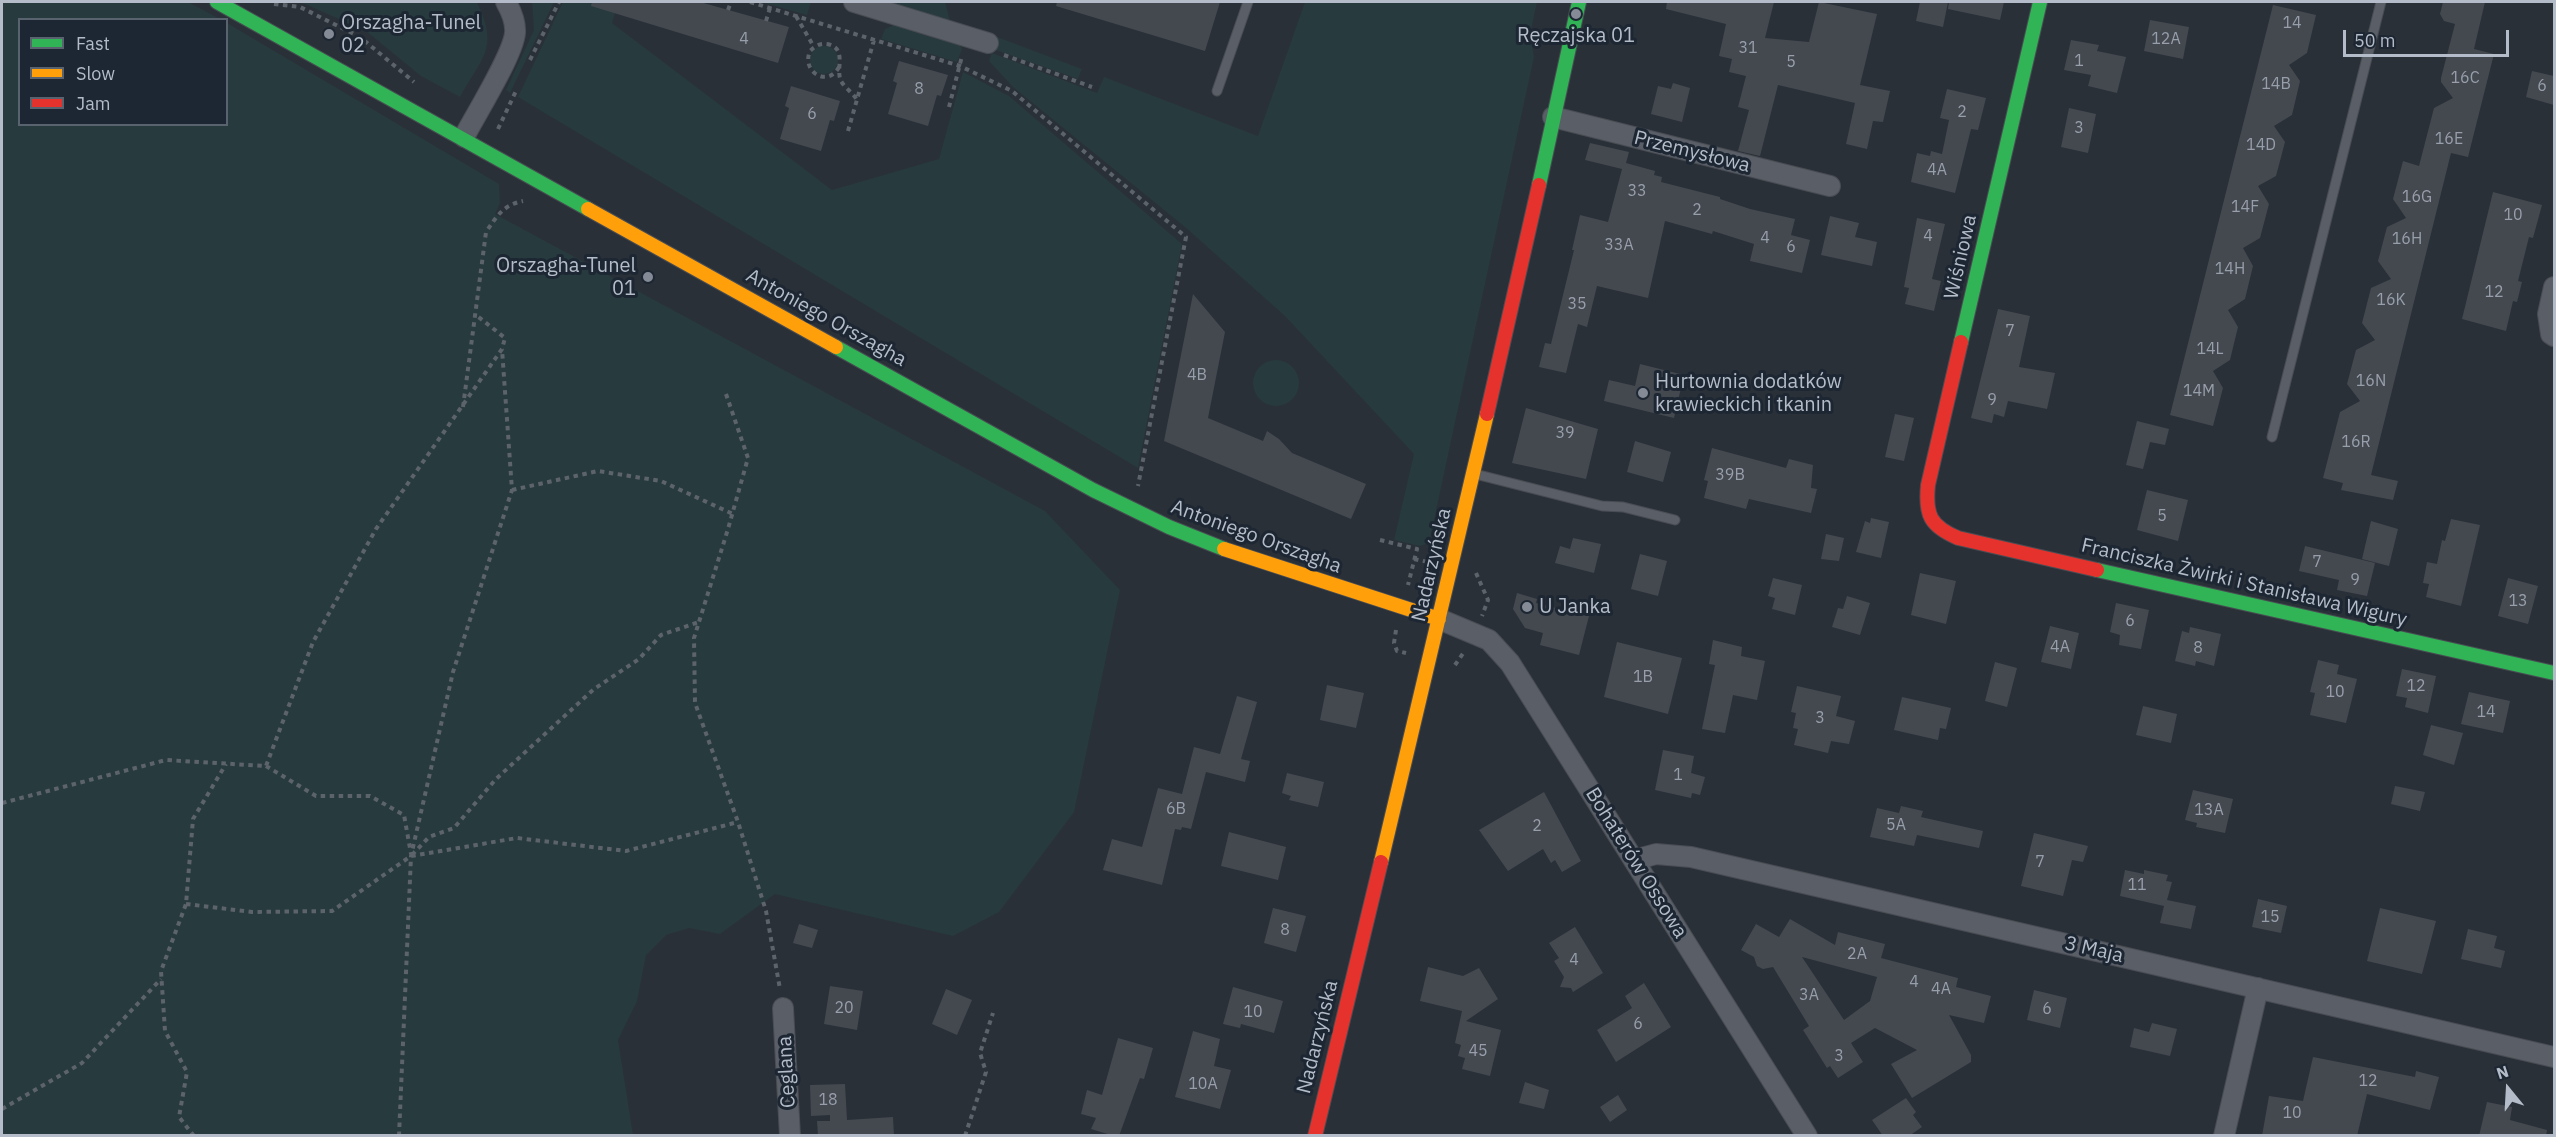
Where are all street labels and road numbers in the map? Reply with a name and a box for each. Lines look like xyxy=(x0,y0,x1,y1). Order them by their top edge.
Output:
street label: Przemysłowa xyxy=(1631,126,1753,178)
street label: Wiśniowa xyxy=(1940,212,1982,302)
street label: Antoniego Orszagha xyxy=(742,264,910,372)
street label: Antoniego Orszagha xyxy=(1168,495,1344,579)
street label: Nadarzyńska xyxy=(1407,506,1457,624)
street label: Franciszka Żwirki i Stanisława Wigury xyxy=(2079,534,2409,632)
street label: Bohaterów Ossowa xyxy=(1580,783,1692,943)
street label: 3 Maja xyxy=(2062,932,2126,968)
street label: Nadarzyńska xyxy=(1292,978,1344,1096)
street label: Ceglana xyxy=(773,1035,801,1109)

